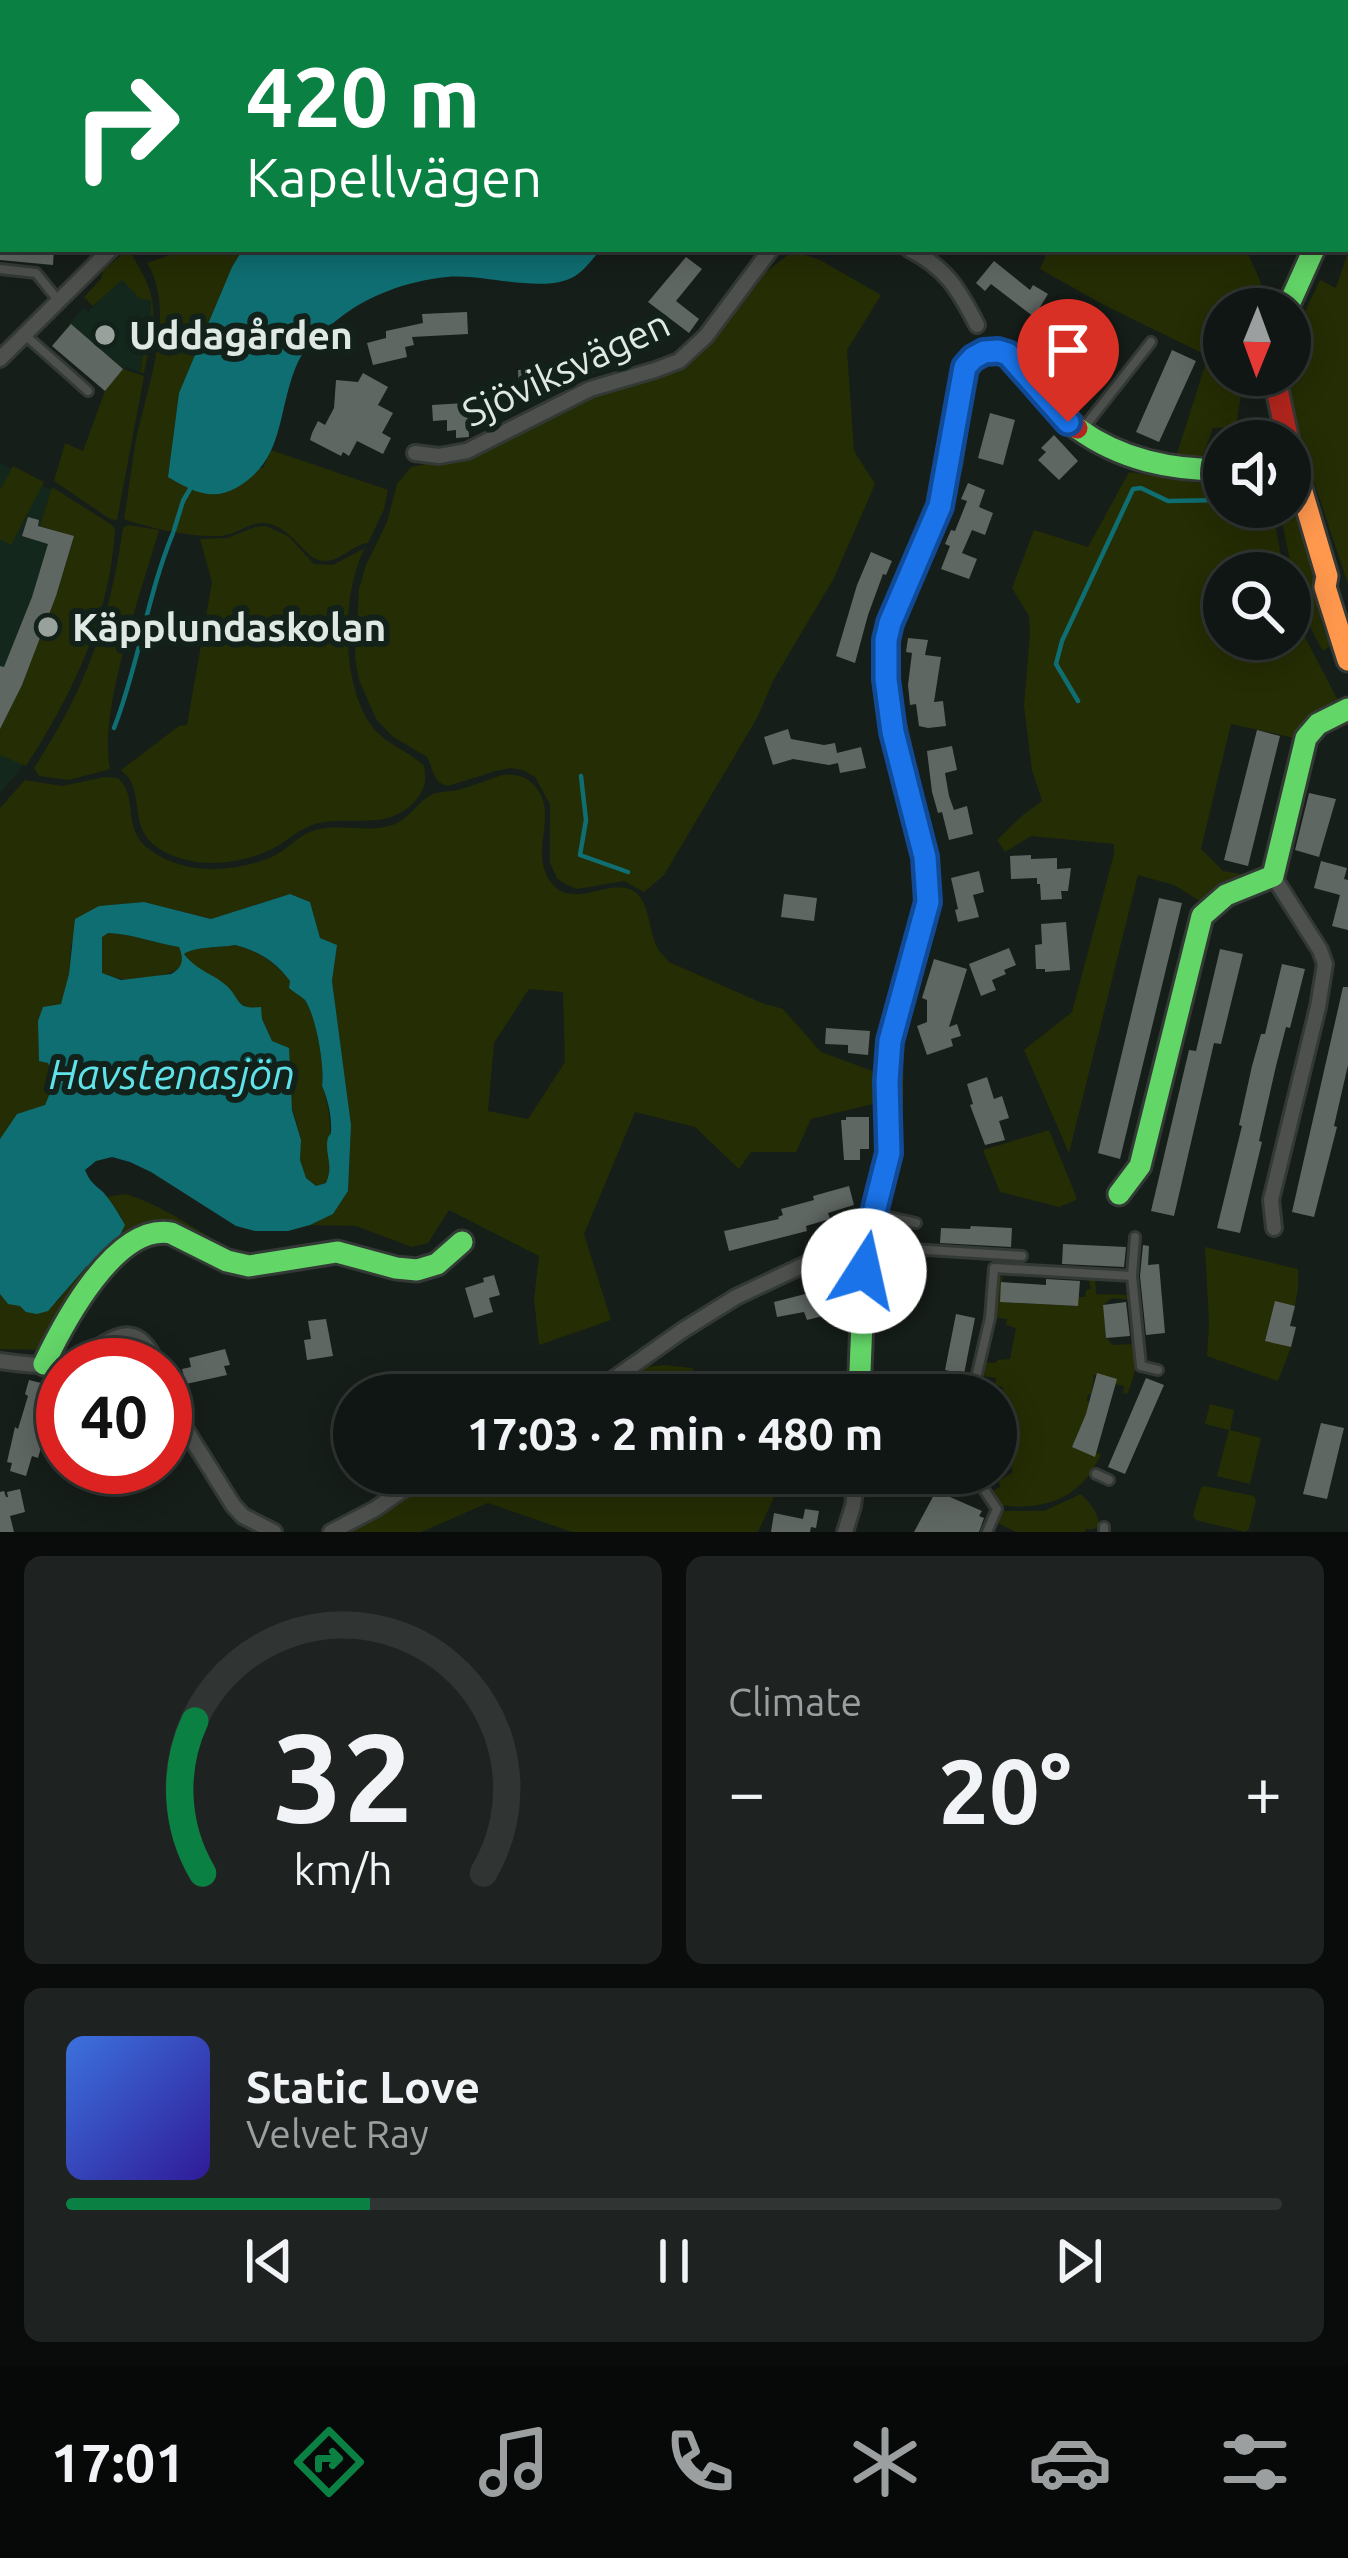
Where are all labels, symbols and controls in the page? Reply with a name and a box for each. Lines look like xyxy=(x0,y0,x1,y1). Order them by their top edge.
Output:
icon: right xyxy=(48,48,204,204)
text: 420 m xyxy=(246,49,480,143)
text: Kapellvägen xyxy=(246,147,542,207)
north arrow xyxy=(1203,288,1311,396)
map controls xyxy=(1203,288,1311,660)
pin xyxy=(1017,299,1119,422)
street label: Sjöviksvägen xyxy=(456,301,676,434)
place label: Uddagården xyxy=(129,313,353,356)
icon: arrive xyxy=(1035,317,1101,383)
marker: Uddagården xyxy=(92,322,118,348)
button: sound xyxy=(1203,420,1311,528)
button: search xyxy=(1203,552,1311,660)
place label: Käpplundaskolan xyxy=(72,605,386,648)
marker: Käpplundaskolan xyxy=(35,614,61,640)
water label: Havstenasjön xyxy=(49,1050,295,1097)
position arrow xyxy=(801,1208,927,1334)
speed limit sign: 40 xyxy=(36,1338,192,1494)
text: 17:03 · 2 min · 480 m xyxy=(467,1408,883,1459)
text: Climate xyxy=(728,1680,862,1723)
text: 32 xyxy=(273,1706,413,1846)
text: 20° xyxy=(938,1740,1072,1841)
text: − xyxy=(728,1754,765,1828)
text: + xyxy=(1245,1754,1282,1828)
text: km/h xyxy=(293,1845,393,1893)
text: Static Love xyxy=(246,2061,480,2112)
text: Velvet Ray xyxy=(246,2112,429,2155)
icon: previous xyxy=(236,2228,302,2294)
icon: pause xyxy=(641,2228,707,2294)
icon: next xyxy=(1046,2228,1112,2294)
icon: directions xyxy=(287,2420,371,2504)
icon: music xyxy=(472,2420,556,2504)
icon: phone xyxy=(658,2420,742,2504)
icon: climate xyxy=(843,2420,927,2504)
icon: car xyxy=(1028,2420,1112,2504)
icon: filters xyxy=(1213,2420,1297,2504)
text: 17:01 xyxy=(51,2432,186,2492)

